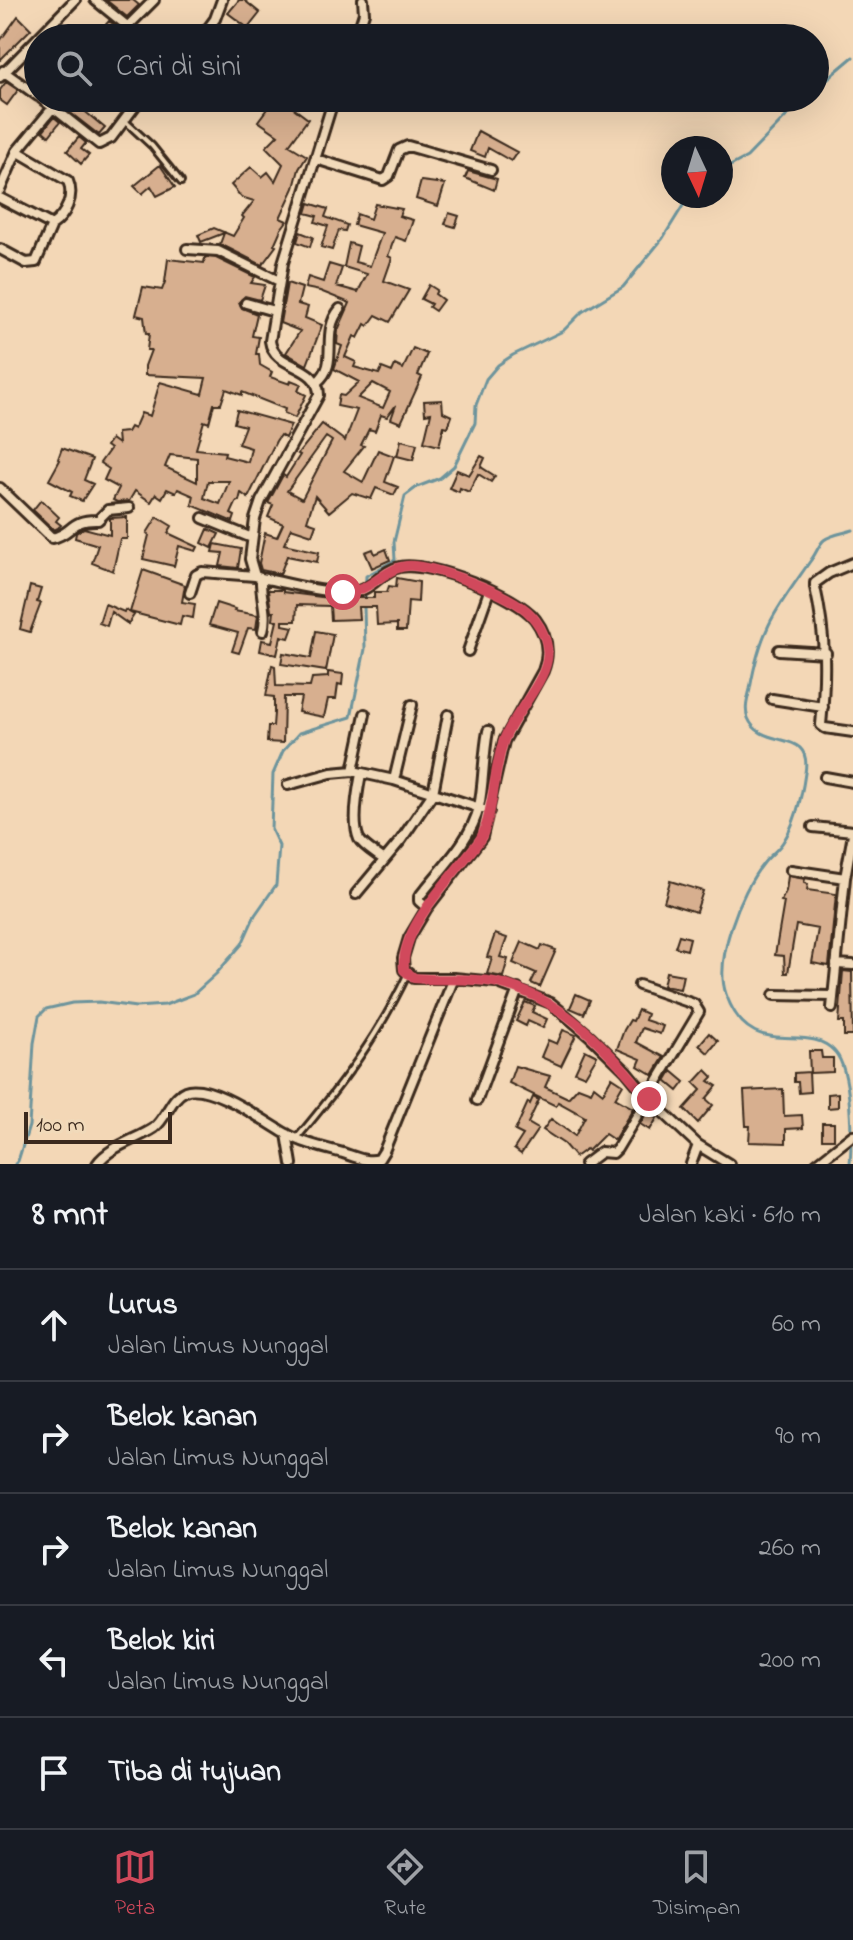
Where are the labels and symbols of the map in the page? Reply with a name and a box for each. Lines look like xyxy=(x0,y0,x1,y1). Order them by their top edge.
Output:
north arrow xyxy=(661,136,733,208)
route start xyxy=(325,574,361,610)
route end xyxy=(631,1081,667,1117)
scale bar xyxy=(24,1108,172,1144)

